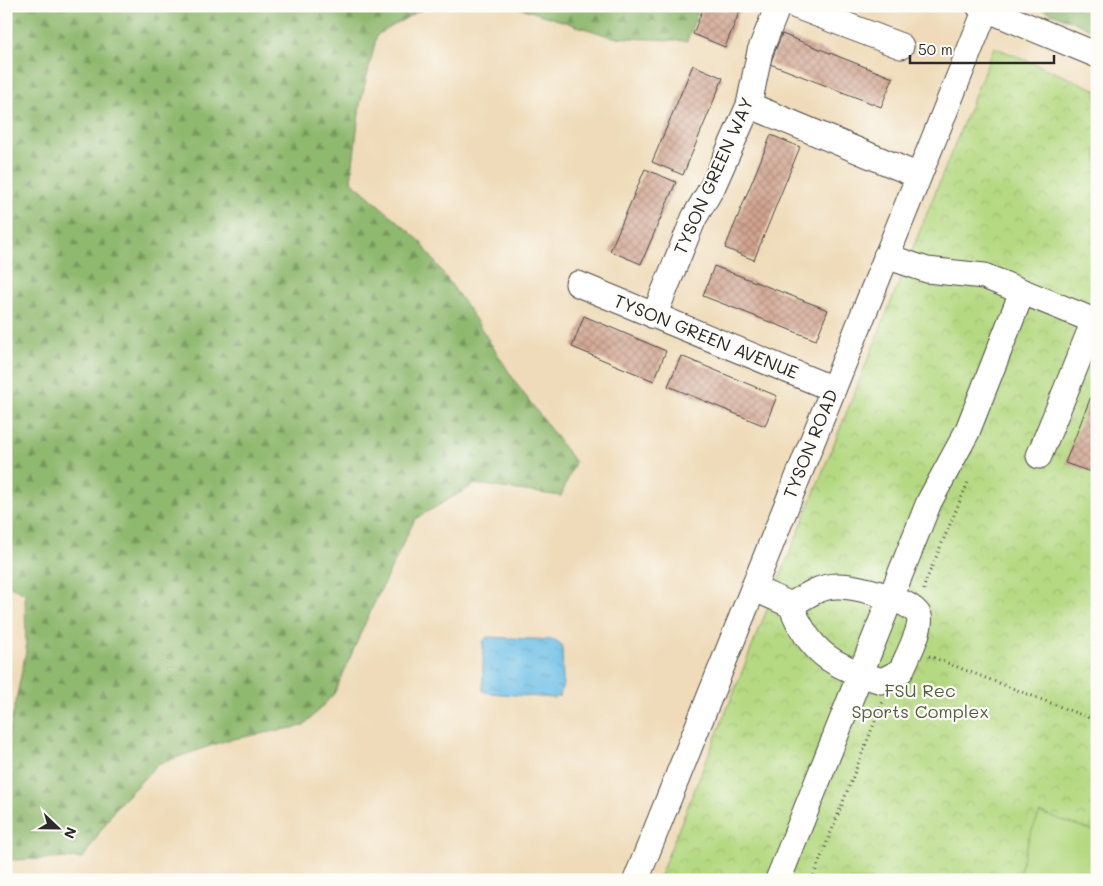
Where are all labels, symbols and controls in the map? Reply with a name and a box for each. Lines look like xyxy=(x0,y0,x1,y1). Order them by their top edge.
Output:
scale bar xyxy=(910,32,1054,64)
text: 50 m xyxy=(918,39,953,59)
street label: TYSON GREEN WAY xyxy=(668,93,759,258)
street label: TYSON GREEN AVENUE xyxy=(611,288,802,384)
street label: TYSON ROAD xyxy=(777,385,843,502)
park label: FSU Rec Sports Complex xyxy=(851,678,989,723)
north arrow xyxy=(32,804,82,854)
text: N xyxy=(60,825,81,842)

